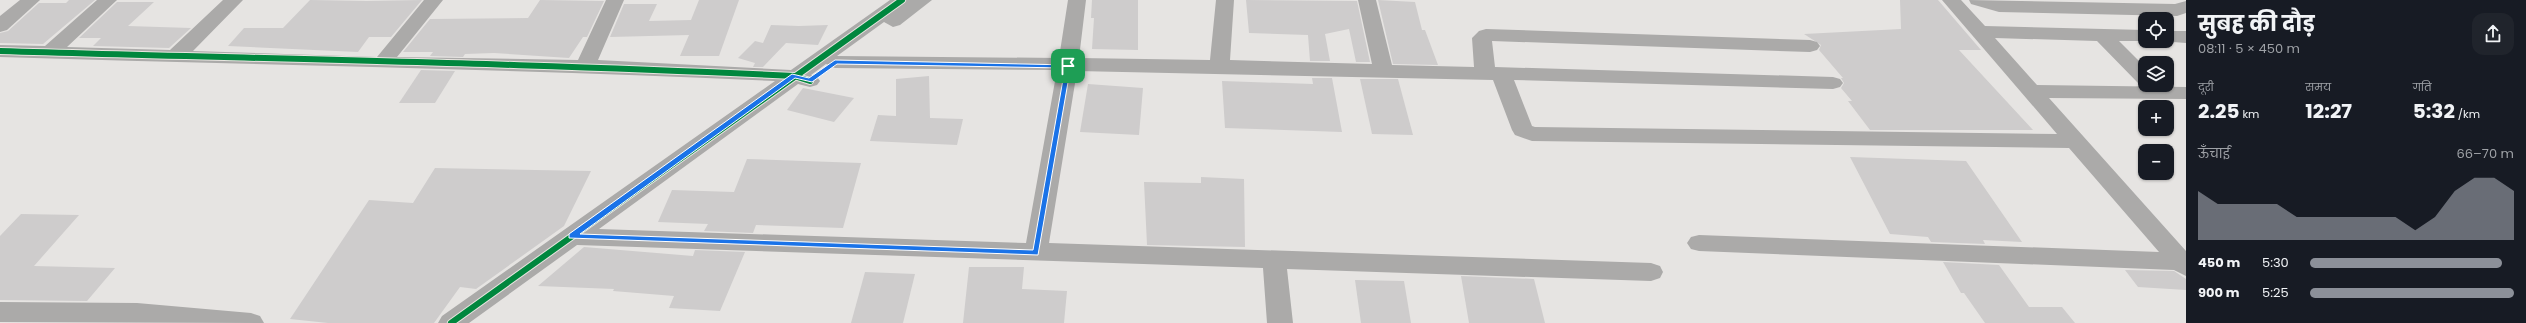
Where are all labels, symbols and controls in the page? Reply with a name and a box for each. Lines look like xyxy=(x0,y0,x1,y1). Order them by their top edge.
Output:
text: सुबह की दौड़ xyxy=(2198,8,2315,39)
map controls xyxy=(2138,12,2174,180)
button: locate xyxy=(2138,12,2174,48)
button: share xyxy=(2472,13,2514,55)
text: 08:11 · 5 × 450 m xyxy=(2198,39,2300,58)
pin xyxy=(1051,49,1085,83)
icon: arrive xyxy=(1057,55,1079,77)
button: layers xyxy=(2138,56,2174,92)
text: दूरी xyxy=(2198,79,2214,95)
text: समय xyxy=(2305,79,2331,95)
text: गति xyxy=(2413,79,2432,95)
text: 2.25 xyxy=(2198,97,2239,125)
text: 12:27 xyxy=(2305,97,2352,125)
text: 5:32 xyxy=(2413,97,2455,125)
button: + xyxy=(2138,100,2174,136)
text: km xyxy=(2239,106,2259,122)
text: /km xyxy=(2455,106,2480,122)
button: − xyxy=(2138,144,2174,180)
text: ऊँचाई xyxy=(2198,144,2230,163)
text: 66–70 m xyxy=(2457,144,2514,163)
text: 450 m xyxy=(2198,253,2240,272)
text: 5:30 xyxy=(2262,253,2289,272)
text: 900 m xyxy=(2198,283,2239,302)
text: 5:25 xyxy=(2262,283,2289,302)

